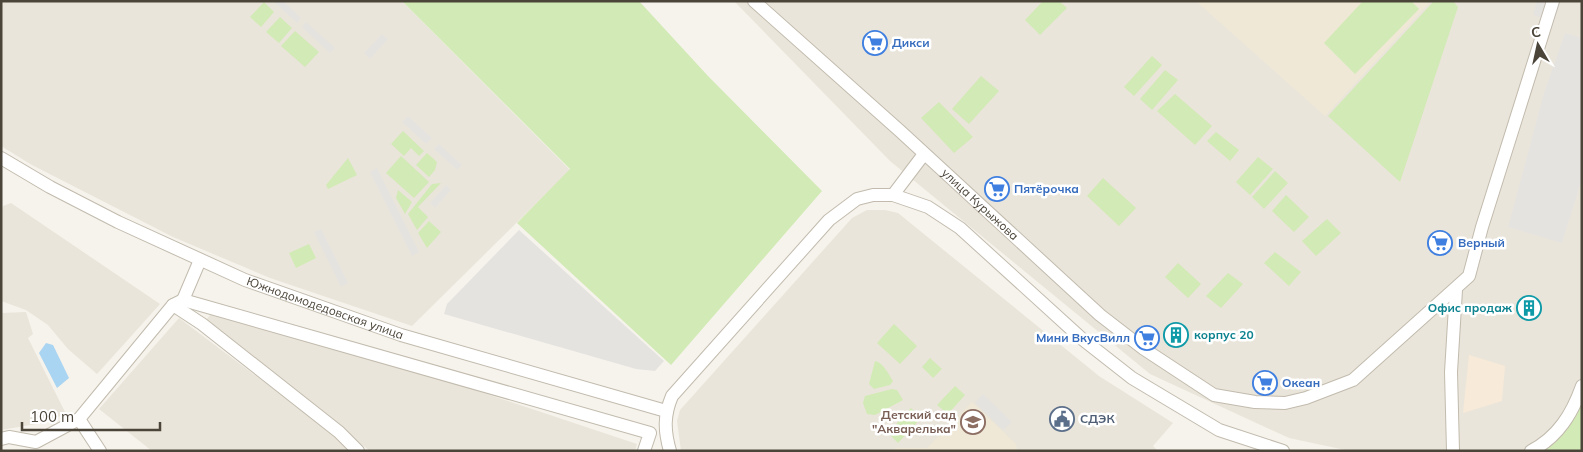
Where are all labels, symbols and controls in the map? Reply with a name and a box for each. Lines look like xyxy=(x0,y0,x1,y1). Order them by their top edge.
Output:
north arrow xyxy=(1513,20,1563,70)
text: С xyxy=(1530,23,1542,42)
supermarket icon: Дикси xyxy=(862,30,888,56)
place label: Дикси xyxy=(892,35,930,50)
street label: улица Курыжова xyxy=(939,165,1022,243)
supermarket icon: Пятёрочка xyxy=(984,176,1010,202)
place label: Пятёрочка xyxy=(1014,181,1079,196)
supermarket icon: Верный xyxy=(1427,230,1453,256)
place label: Верный xyxy=(1458,235,1505,250)
street label: Южнодомодедовская улица xyxy=(245,273,406,342)
building icon: Офис продаж xyxy=(1516,295,1542,321)
place label: Офис продаж xyxy=(1428,300,1513,315)
building icon: корпус 20 xyxy=(1163,322,1189,348)
supermarket icon: Мини ВкусВилл xyxy=(1134,325,1160,351)
place label: корпус 20 xyxy=(1194,327,1254,342)
place label: Мини ВкусВилл xyxy=(1036,330,1130,345)
supermarket icon: Океан xyxy=(1252,370,1278,396)
place label: Океан xyxy=(1282,375,1320,390)
scale bar xyxy=(22,400,160,432)
public building icon: СДЭК xyxy=(1049,406,1075,432)
text: 100 m xyxy=(30,407,74,426)
place label: Детский сад "Акварелька" xyxy=(872,407,956,436)
school or university icon: Детский сад "Акварелька" xyxy=(960,409,986,435)
place label: СДЭК xyxy=(1080,411,1115,426)

